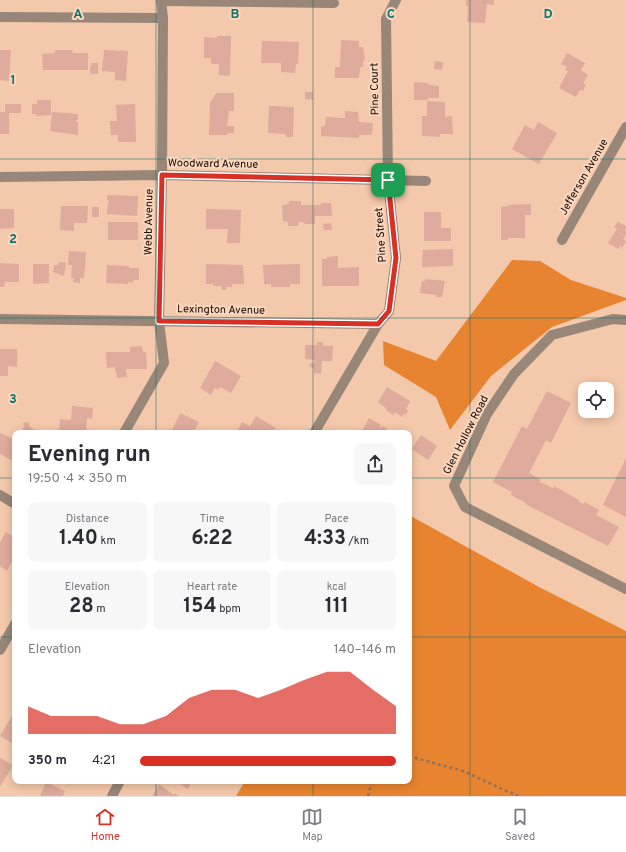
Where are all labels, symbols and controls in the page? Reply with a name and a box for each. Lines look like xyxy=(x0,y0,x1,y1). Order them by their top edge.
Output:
text: A xyxy=(73,7,83,23)
text: B xyxy=(231,7,240,23)
text: C xyxy=(387,7,395,23)
text: D xyxy=(543,7,553,23)
street label: Pine Court xyxy=(368,62,382,116)
text: 1 xyxy=(10,73,16,89)
street label: Jefferson Avenue xyxy=(556,136,612,218)
street label: Woodward Avenue xyxy=(168,156,259,172)
pin xyxy=(371,163,405,197)
icon: arrive xyxy=(377,169,399,191)
street label: Webb Avenue xyxy=(141,189,157,255)
street label: Pine Street xyxy=(372,207,390,263)
text: 2 xyxy=(9,232,17,248)
street label: Lexington Avenue xyxy=(177,302,265,318)
map controls xyxy=(578,382,614,418)
button: locate xyxy=(578,382,614,418)
text: 3 xyxy=(9,392,17,408)
street label: Glen Hollow Road xyxy=(440,393,492,477)
text: Evening run xyxy=(28,442,151,469)
button: share xyxy=(354,443,396,485)
text: 19:50 · 4 × 350 m xyxy=(28,471,127,487)
text: Distance xyxy=(66,512,109,526)
text: Time xyxy=(200,512,224,526)
text: Pace xyxy=(325,512,349,526)
text: 1.40 xyxy=(59,526,98,552)
text: 6:22 xyxy=(191,526,233,552)
text: 4:33 xyxy=(304,526,346,552)
text: km xyxy=(98,534,116,548)
text: /km xyxy=(346,534,369,548)
text: Elevation xyxy=(65,580,110,594)
text: Heart rate xyxy=(187,580,237,594)
text: kcal xyxy=(327,580,346,594)
text: 28 xyxy=(69,594,94,620)
text: 154 xyxy=(183,594,217,620)
text: 111 xyxy=(325,594,349,620)
text: m xyxy=(94,602,106,616)
text: bpm xyxy=(217,602,241,616)
text: Elevation xyxy=(28,642,81,658)
text: 140–146 m xyxy=(334,642,396,658)
text: 350 m xyxy=(28,753,67,769)
text: 4:21 xyxy=(92,753,116,769)
tab: Home xyxy=(91,806,120,844)
tab: Map xyxy=(301,806,323,844)
tab: Saved xyxy=(505,806,535,844)

